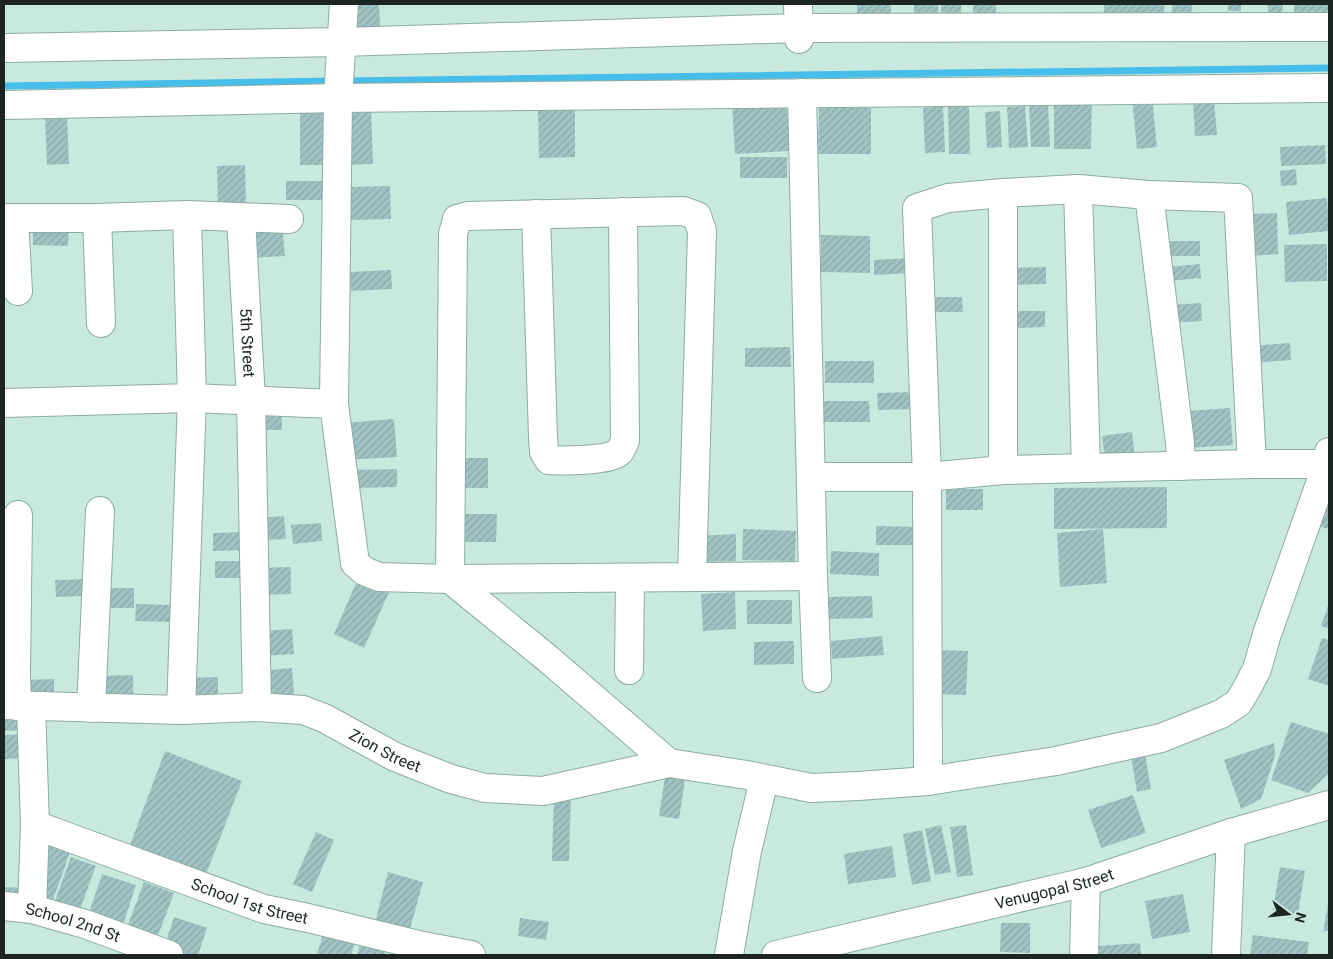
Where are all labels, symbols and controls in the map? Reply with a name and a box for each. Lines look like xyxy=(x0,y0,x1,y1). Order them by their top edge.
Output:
street label: 5th Street xyxy=(236,308,259,378)
street label: Zion Street xyxy=(346,725,424,776)
street label: Venugopal Street xyxy=(993,864,1116,913)
street label: School 1st Street xyxy=(189,874,310,928)
north arrow xyxy=(1263,889,1313,939)
street label: School 2nd St xyxy=(25,899,123,946)
text: N xyxy=(1291,911,1310,925)

